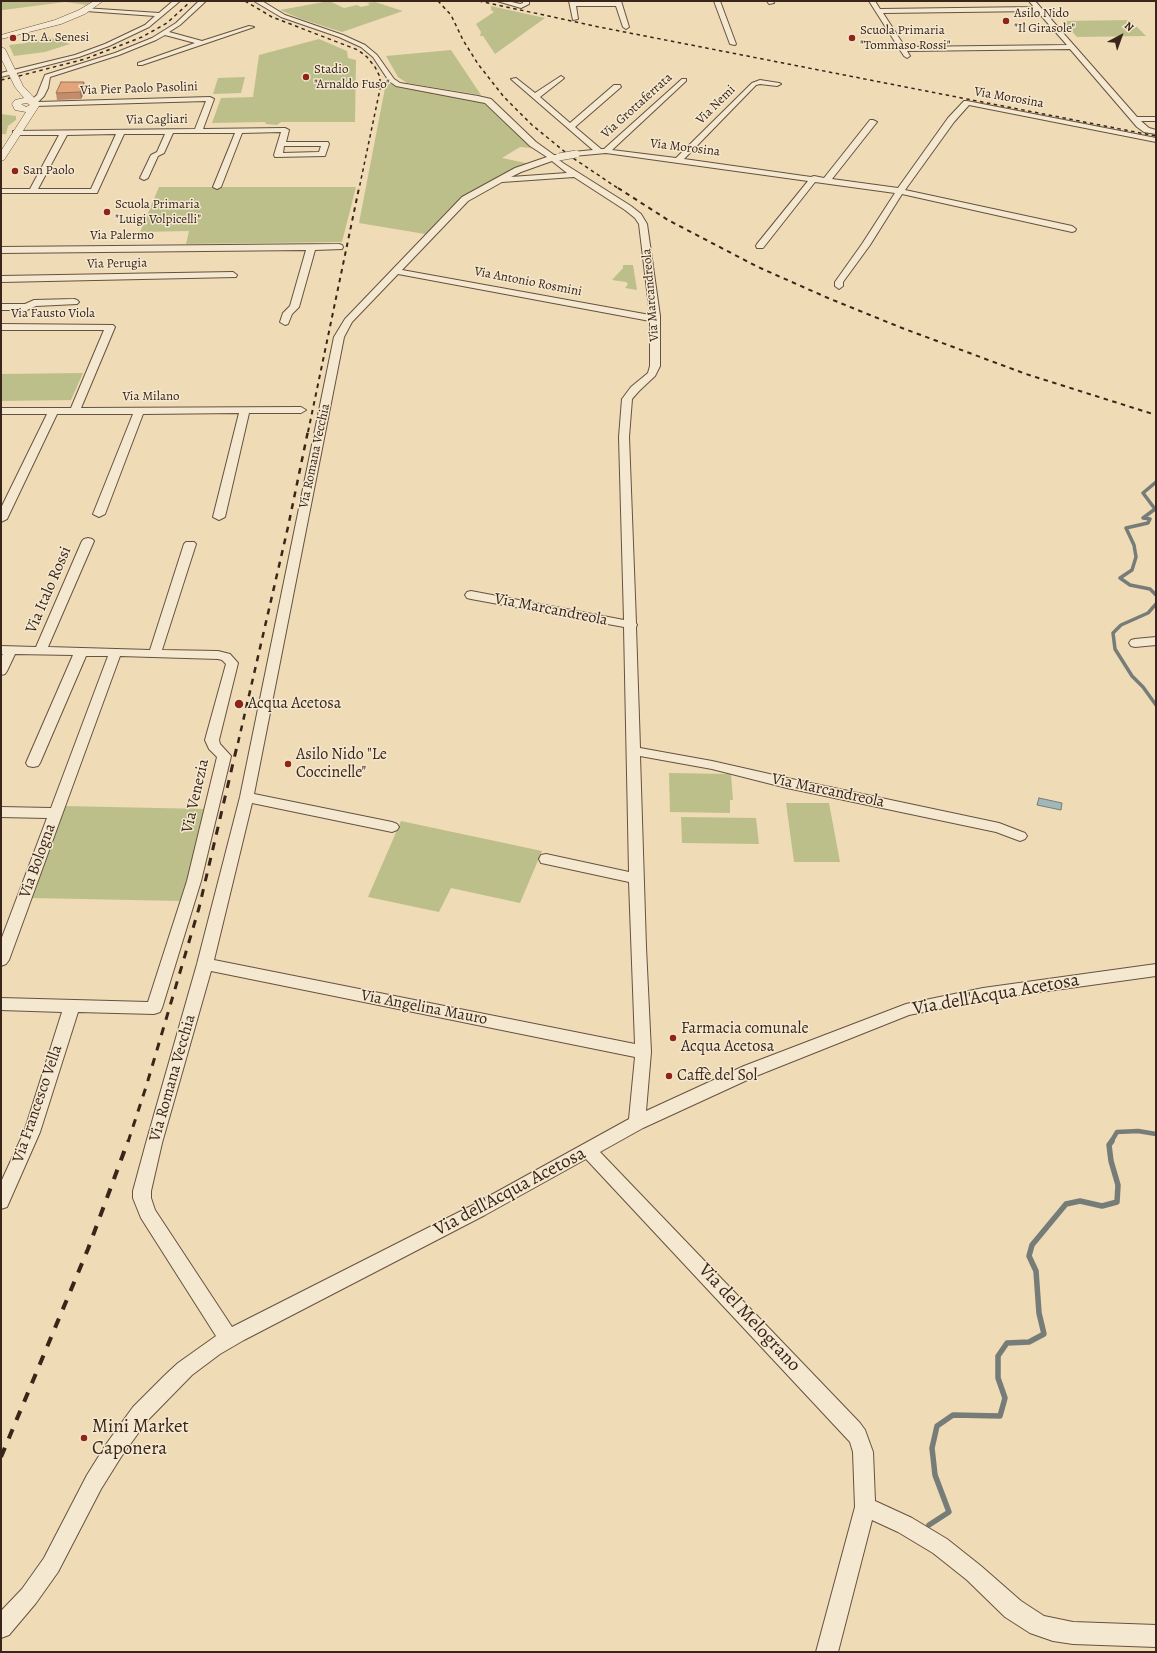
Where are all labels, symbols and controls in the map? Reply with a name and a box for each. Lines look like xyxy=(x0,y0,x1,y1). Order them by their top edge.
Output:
place label: Asilo Nido "Il Girasole" xyxy=(1014,6,1075,37)
marker: Asilo Nido "Il Girasole" xyxy=(1001,16,1011,26)
north arrow xyxy=(1101,16,1141,56)
text: N xyxy=(1121,18,1137,35)
place label: Scuola Primaria "Tommaso Rossi" xyxy=(860,23,951,54)
place label: Dr. A. Senesi xyxy=(21,30,89,46)
marker: Dr. A. Senesi xyxy=(8,33,18,43)
marker: Scuola Primaria "Tommaso Rossi" xyxy=(847,33,857,43)
place label: Stadio "Arnaldo Fuso" xyxy=(314,62,390,93)
street label: Via Grottaferrata xyxy=(598,70,676,142)
marker: Stadio "Arnaldo Fuso" xyxy=(301,72,311,82)
street label: Via Pier Paolo Pasolini xyxy=(80,79,198,99)
street label: Via Nemi xyxy=(693,82,739,128)
street label: Via Morosina xyxy=(973,84,1045,112)
street label: Via Cagliari xyxy=(126,112,188,128)
street label: Via Morosina xyxy=(649,136,721,160)
place label: San Paolo xyxy=(23,163,74,179)
marker: San Paolo xyxy=(10,166,20,176)
place label: Scuola Primaria "Luigi Volpicelli" xyxy=(115,197,201,228)
marker: Scuola Primaria "Luigi Volpicelli" xyxy=(102,207,112,217)
street label: Via Palermo xyxy=(90,228,154,244)
street label: Via Marcandreola xyxy=(639,248,663,342)
street label: Via Perugia xyxy=(87,256,147,272)
street label: Via Antonio Rosmini xyxy=(473,264,583,300)
street label: Via Fausto Viola xyxy=(11,306,95,322)
street label: Via Milano xyxy=(122,389,180,405)
street label: Via Romana Vecchia xyxy=(296,402,334,510)
street label: Via Italo Rossi xyxy=(22,544,76,636)
street label: Via Marcandreola xyxy=(493,590,609,630)
place label: Acqua Acetosa xyxy=(248,694,341,714)
marker: Acqua Acetosa xyxy=(233,698,245,710)
place label: Asilo Nido "Le Coccinelle" xyxy=(296,745,387,783)
street label: Via Venezia xyxy=(178,757,214,835)
marker: Asilo Nido "Le Coccinelle" xyxy=(283,759,293,769)
street label: Via Marcandreola xyxy=(770,770,886,812)
street label: Via Bologna xyxy=(16,821,60,901)
street label: Via dell'Acqua Acetosa xyxy=(911,969,1081,1021)
street label: Via Angelina Mauro xyxy=(359,986,489,1030)
street label: Via Romana Vecchia xyxy=(146,1012,200,1144)
place label: Farmacia comunale Acqua Acetosa xyxy=(681,1019,809,1057)
marker: Farmacia comunale Acqua Acetosa xyxy=(668,1033,678,1043)
street label: Via Francesco Vella xyxy=(9,1043,67,1165)
place label: Caffè del Sol xyxy=(677,1066,757,1086)
marker: Caffè del Sol xyxy=(664,1071,674,1081)
street label: Via dell'Acqua Acetosa xyxy=(430,1142,590,1242)
street label: Via del Melograno xyxy=(693,1259,805,1377)
place label: Mini Market Caponera xyxy=(92,1416,189,1460)
marker: Mini Market Caponera xyxy=(79,1433,89,1443)

